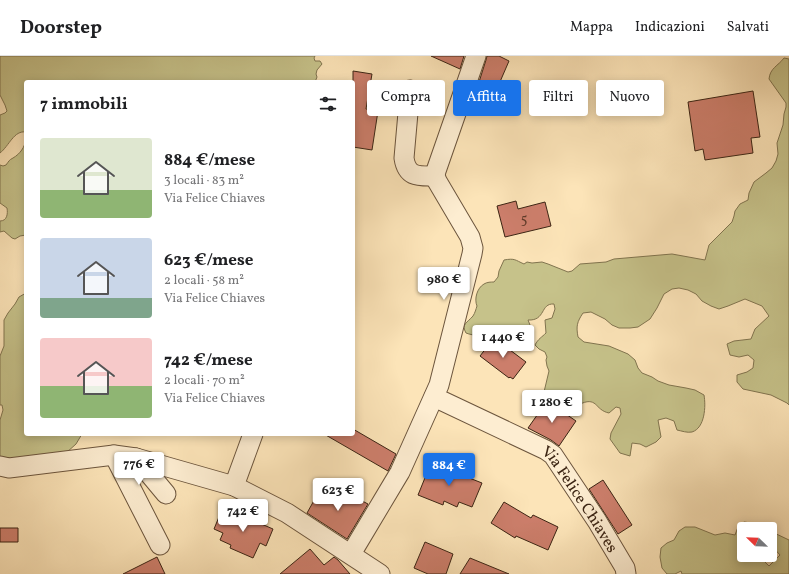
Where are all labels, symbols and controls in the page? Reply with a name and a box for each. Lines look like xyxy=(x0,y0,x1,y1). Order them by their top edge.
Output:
text: Doorstep xyxy=(20,15,102,41)
text: Mappa xyxy=(570,18,613,37)
text: Indicazioni xyxy=(635,18,705,37)
text: Salvati xyxy=(727,18,769,37)
chip: Compra xyxy=(367,80,445,116)
chip: Affitta xyxy=(453,80,521,116)
chip: Filtri xyxy=(529,80,588,116)
chip: Nuovo xyxy=(596,80,664,116)
text: 7 immobili xyxy=(40,93,128,116)
icon: filters xyxy=(317,93,339,115)
text: 884 €/mese xyxy=(164,149,255,172)
icon: home xyxy=(72,154,120,202)
text: 3 locali · 83 m² xyxy=(164,172,244,190)
text: Via Felice Chiaves xyxy=(164,190,265,208)
house number: 5 xyxy=(521,210,527,229)
text: 623 €/mese xyxy=(164,249,253,272)
icon: home xyxy=(72,254,120,302)
pin: 980 € xyxy=(416,267,472,301)
text: 980 € xyxy=(427,271,461,289)
text: 2 locali · 58 m² xyxy=(164,272,244,290)
text: Via Felice Chiaves xyxy=(164,290,265,308)
pin: 1 440 € xyxy=(466,325,540,359)
text: 1 440 € xyxy=(481,329,525,347)
text: 742 €/mese xyxy=(164,349,253,372)
icon: home xyxy=(72,354,120,402)
text: 2 locali · 70 m² xyxy=(164,372,245,390)
text: Via Felice Chiaves xyxy=(164,390,265,408)
pin: 1 280 € xyxy=(515,390,589,424)
text: 1 280 € xyxy=(531,394,573,412)
street label: Via Felice Chiaves xyxy=(537,441,622,557)
pin: 776 € xyxy=(111,452,167,486)
pin: 884 € xyxy=(421,453,477,487)
text: 776 € xyxy=(123,456,155,474)
text: 884 € xyxy=(432,457,466,475)
pin: 623 € xyxy=(310,478,366,512)
text: 623 € xyxy=(322,482,354,500)
pin: 742 € xyxy=(215,499,271,533)
text: 742 € xyxy=(227,503,259,521)
north arrow xyxy=(737,522,777,562)
map controls xyxy=(737,522,777,562)

